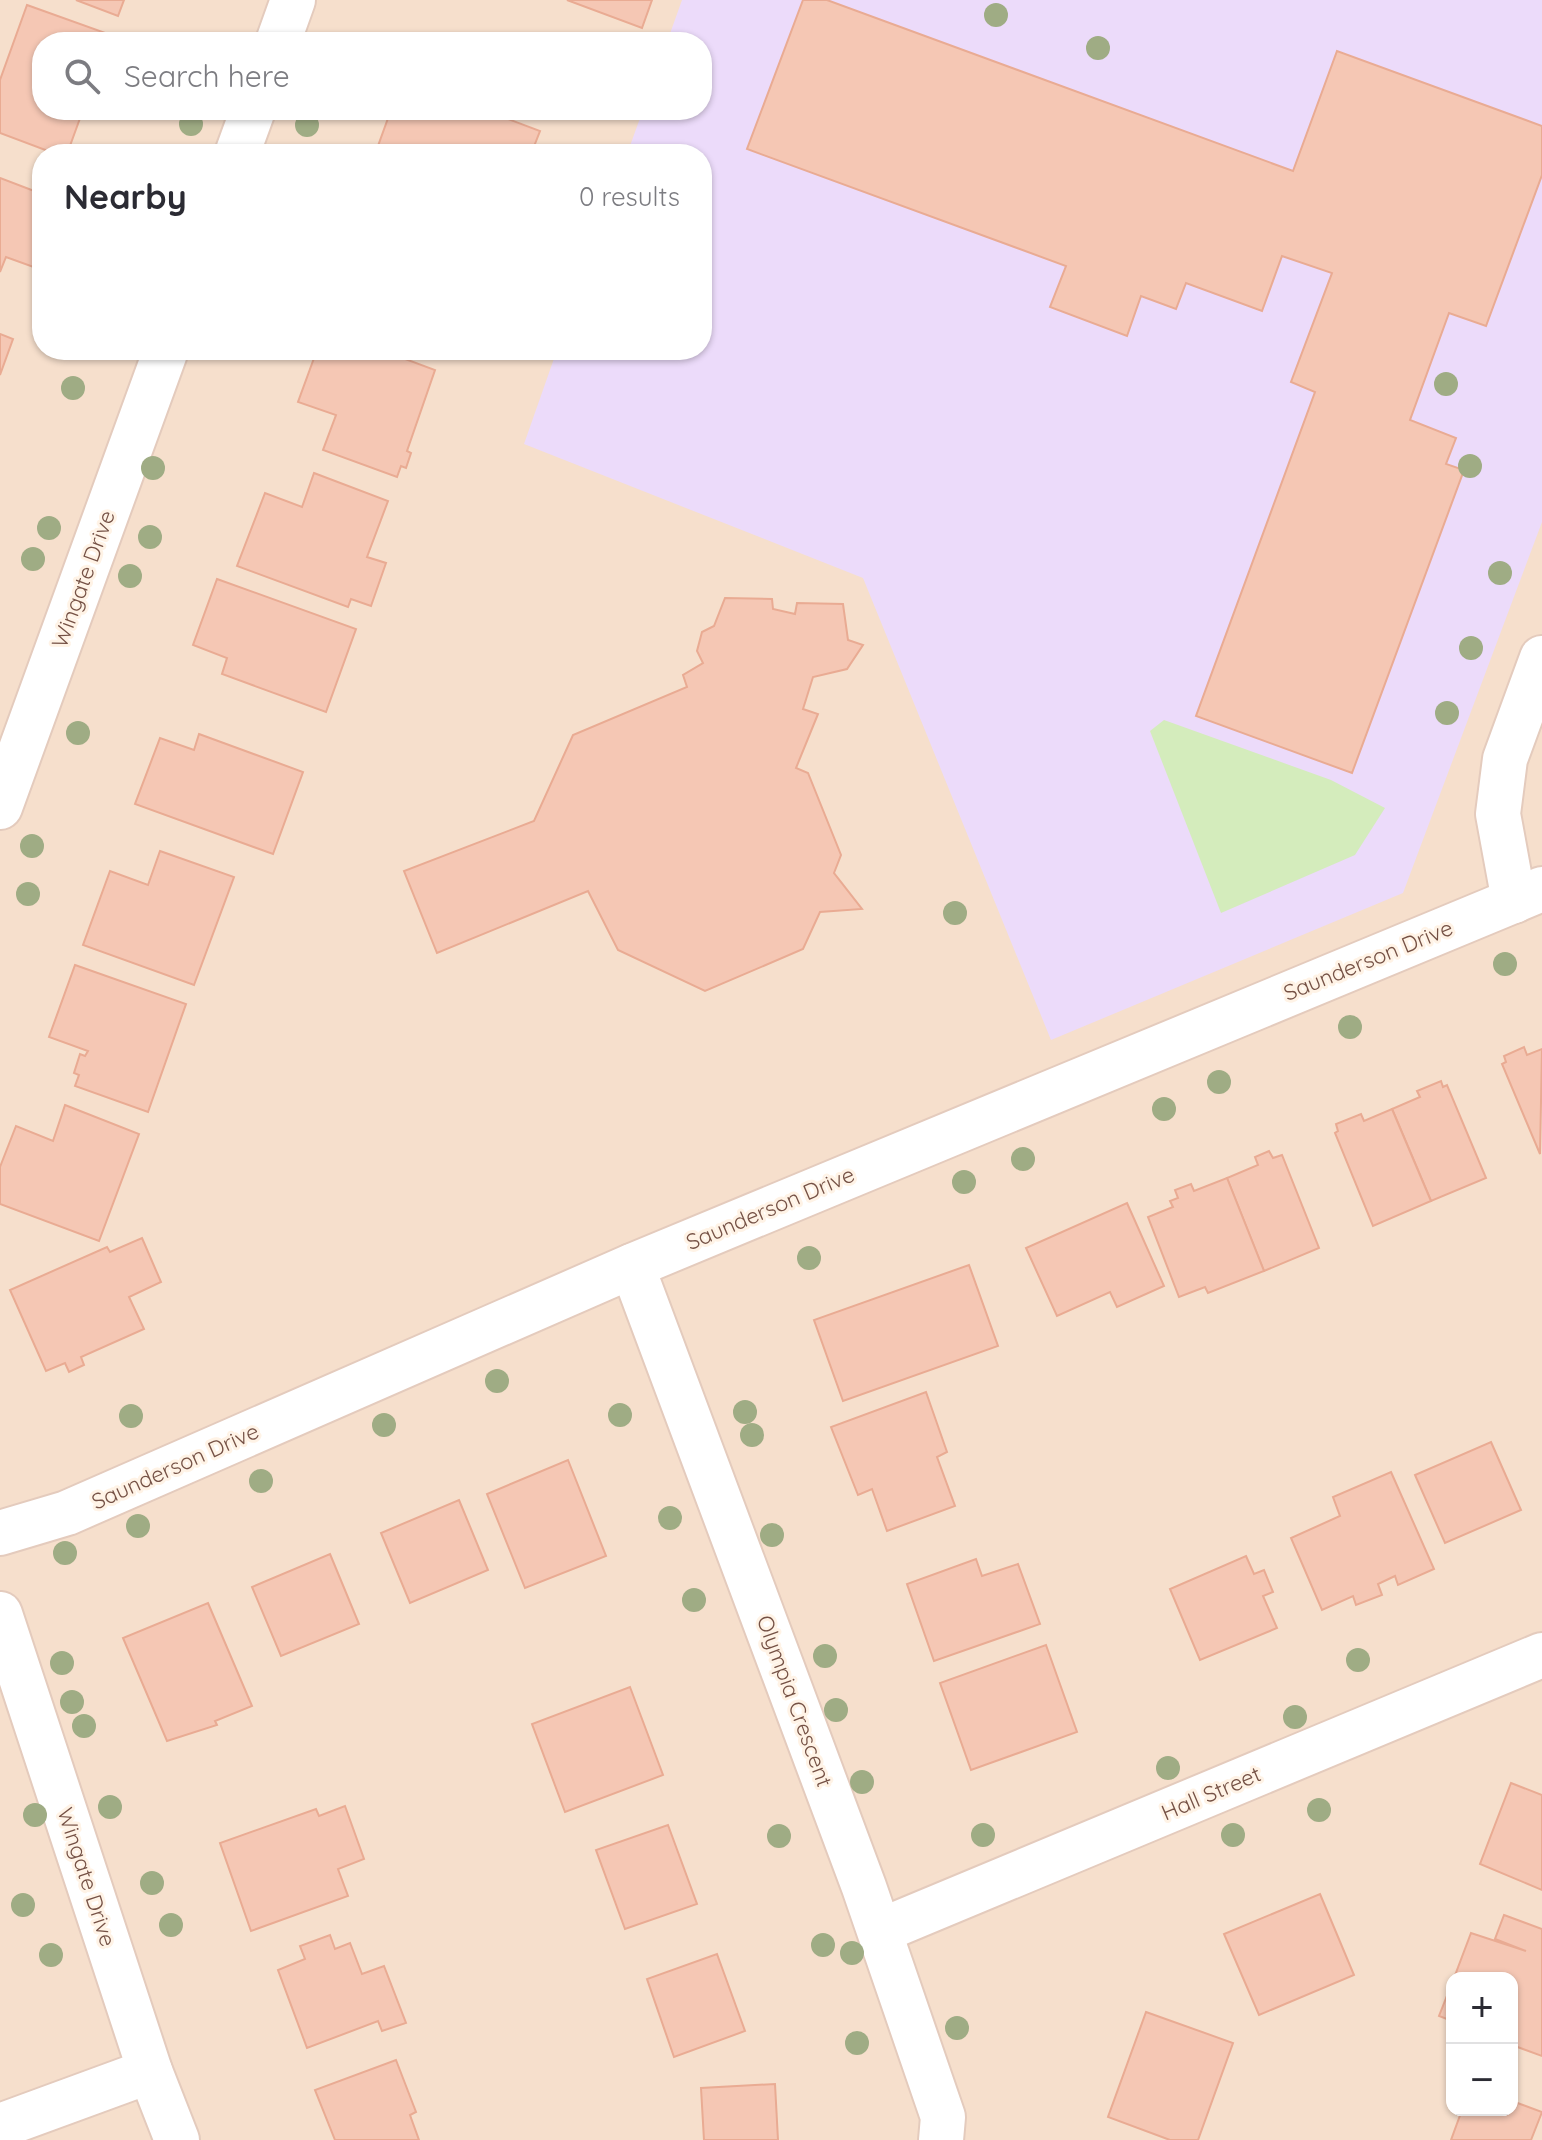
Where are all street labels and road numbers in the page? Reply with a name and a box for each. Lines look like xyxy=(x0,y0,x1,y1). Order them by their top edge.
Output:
street label: Wingate Drive xyxy=(45,506,121,652)
street label: Saunderson Drive xyxy=(1279,913,1457,1007)
street label: Saunderson Drive xyxy=(682,1160,858,1256)
street label: Saunderson Drive xyxy=(87,1417,263,1515)
street label: Olympia Crescent xyxy=(751,1611,839,1791)
street label: Hall Street xyxy=(1157,1760,1265,1826)
street label: Wingate Drive xyxy=(51,1804,123,1950)

